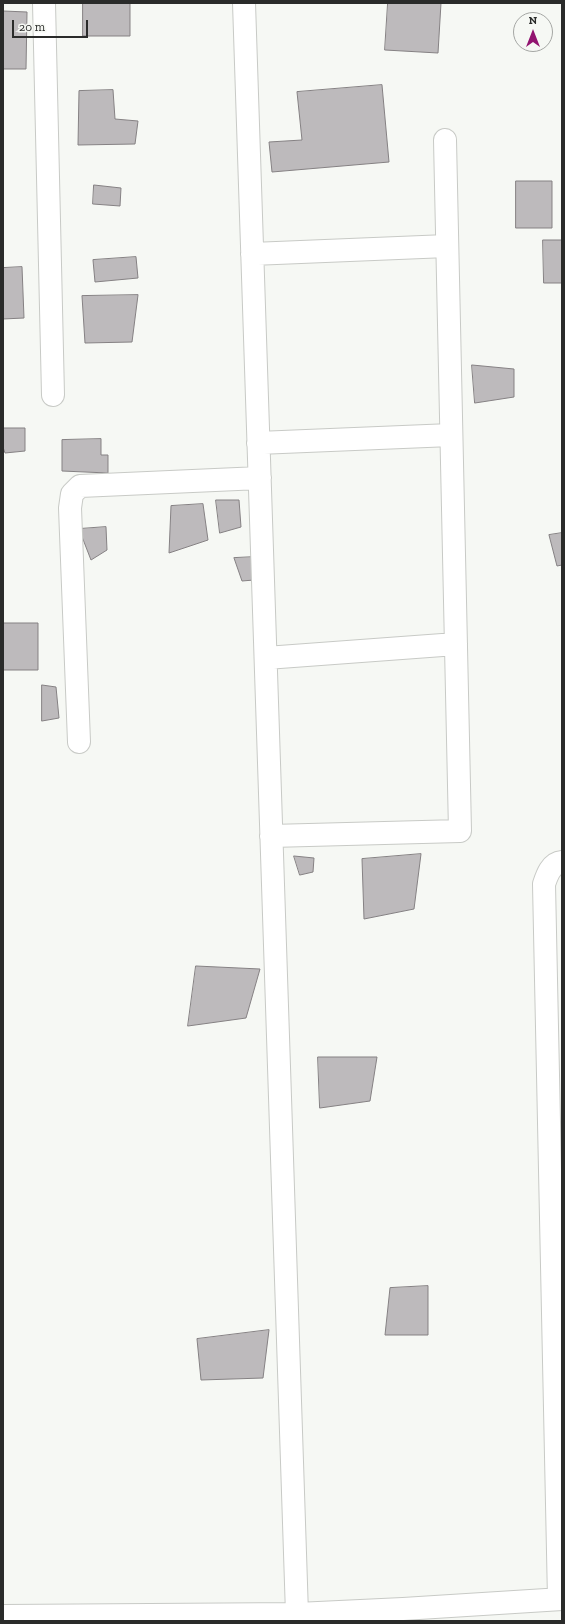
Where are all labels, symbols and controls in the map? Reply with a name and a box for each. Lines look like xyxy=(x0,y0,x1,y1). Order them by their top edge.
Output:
scale bar xyxy=(14,12,90,38)
north arrow xyxy=(513,12,553,52)
text: N xyxy=(529,14,537,27)
text: 20 m xyxy=(19,20,45,34)

